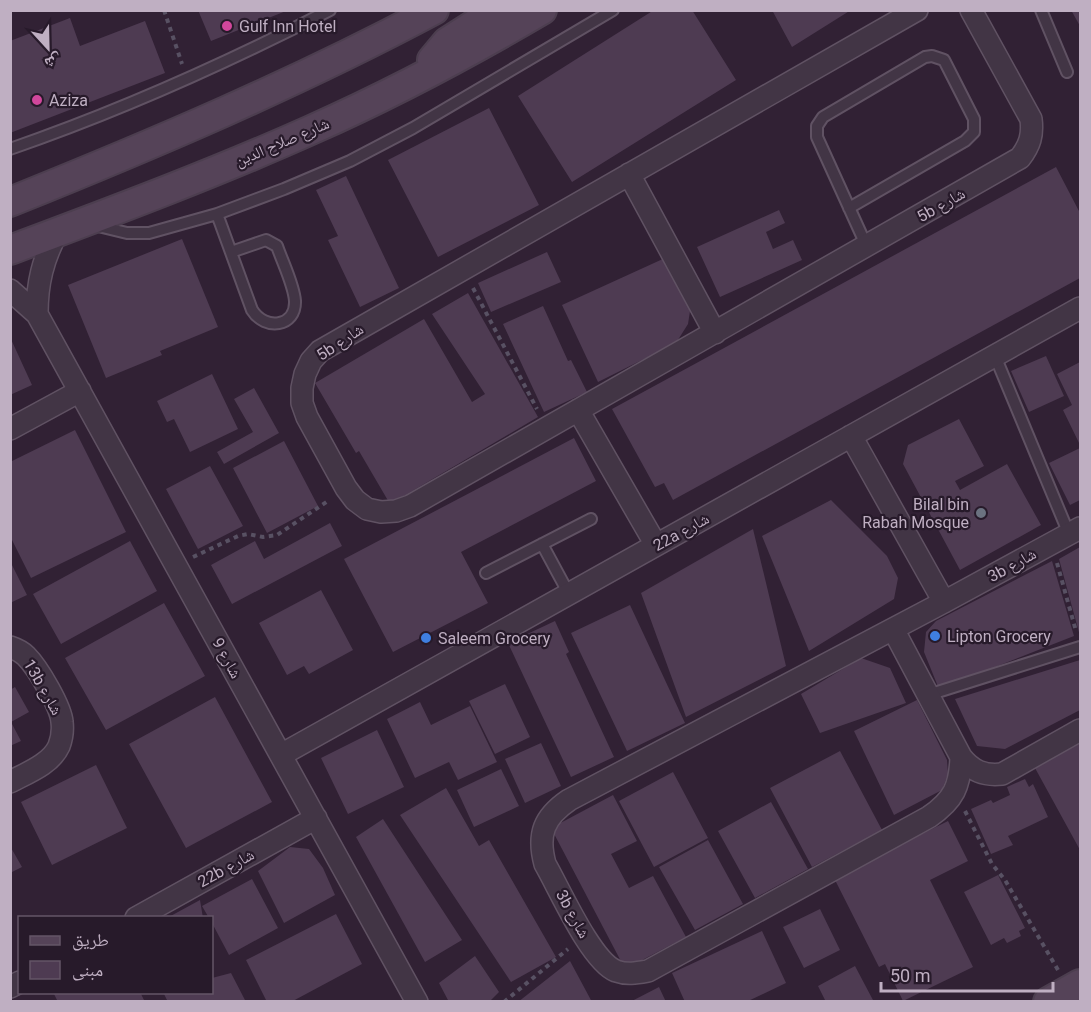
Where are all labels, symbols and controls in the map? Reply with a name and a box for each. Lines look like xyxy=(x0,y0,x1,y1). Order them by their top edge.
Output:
place label: Gulf Inn Hotel xyxy=(239,17,336,36)
north arrow xyxy=(18,18,78,78)
marker: Gulf Inn Hotel xyxy=(220,19,234,33)
text: ش xyxy=(42,49,65,73)
place label: Aziza xyxy=(49,91,88,110)
marker: Aziza xyxy=(30,93,44,107)
street label: شارع صلاح الدين xyxy=(232,114,332,171)
street label: 5b شارع xyxy=(914,184,969,227)
street label: 5b شارع xyxy=(313,319,368,365)
place label: Bilal bin Rabah Mosque xyxy=(862,495,969,532)
marker: Bilal bin Rabah Mosque xyxy=(974,506,988,520)
street label: 22a شارع xyxy=(650,509,713,556)
street label: 3b شارع xyxy=(984,544,1040,587)
place label: Lipton Grocery xyxy=(947,627,1051,646)
place label: Saleem Grocery xyxy=(438,629,551,648)
marker: Lipton Grocery xyxy=(928,629,942,643)
marker: Saleem Grocery xyxy=(419,631,433,645)
street label: شارع 9 xyxy=(207,634,246,682)
street label: 13b شارع xyxy=(19,656,67,719)
street label: 22b شارع xyxy=(195,845,258,892)
street label: 3b شارع xyxy=(551,886,594,942)
legend xyxy=(18,916,213,994)
text: طريق xyxy=(72,929,109,951)
scale bar xyxy=(881,955,1054,993)
text: مبنى xyxy=(72,959,103,981)
text: 50 m xyxy=(890,965,930,986)

